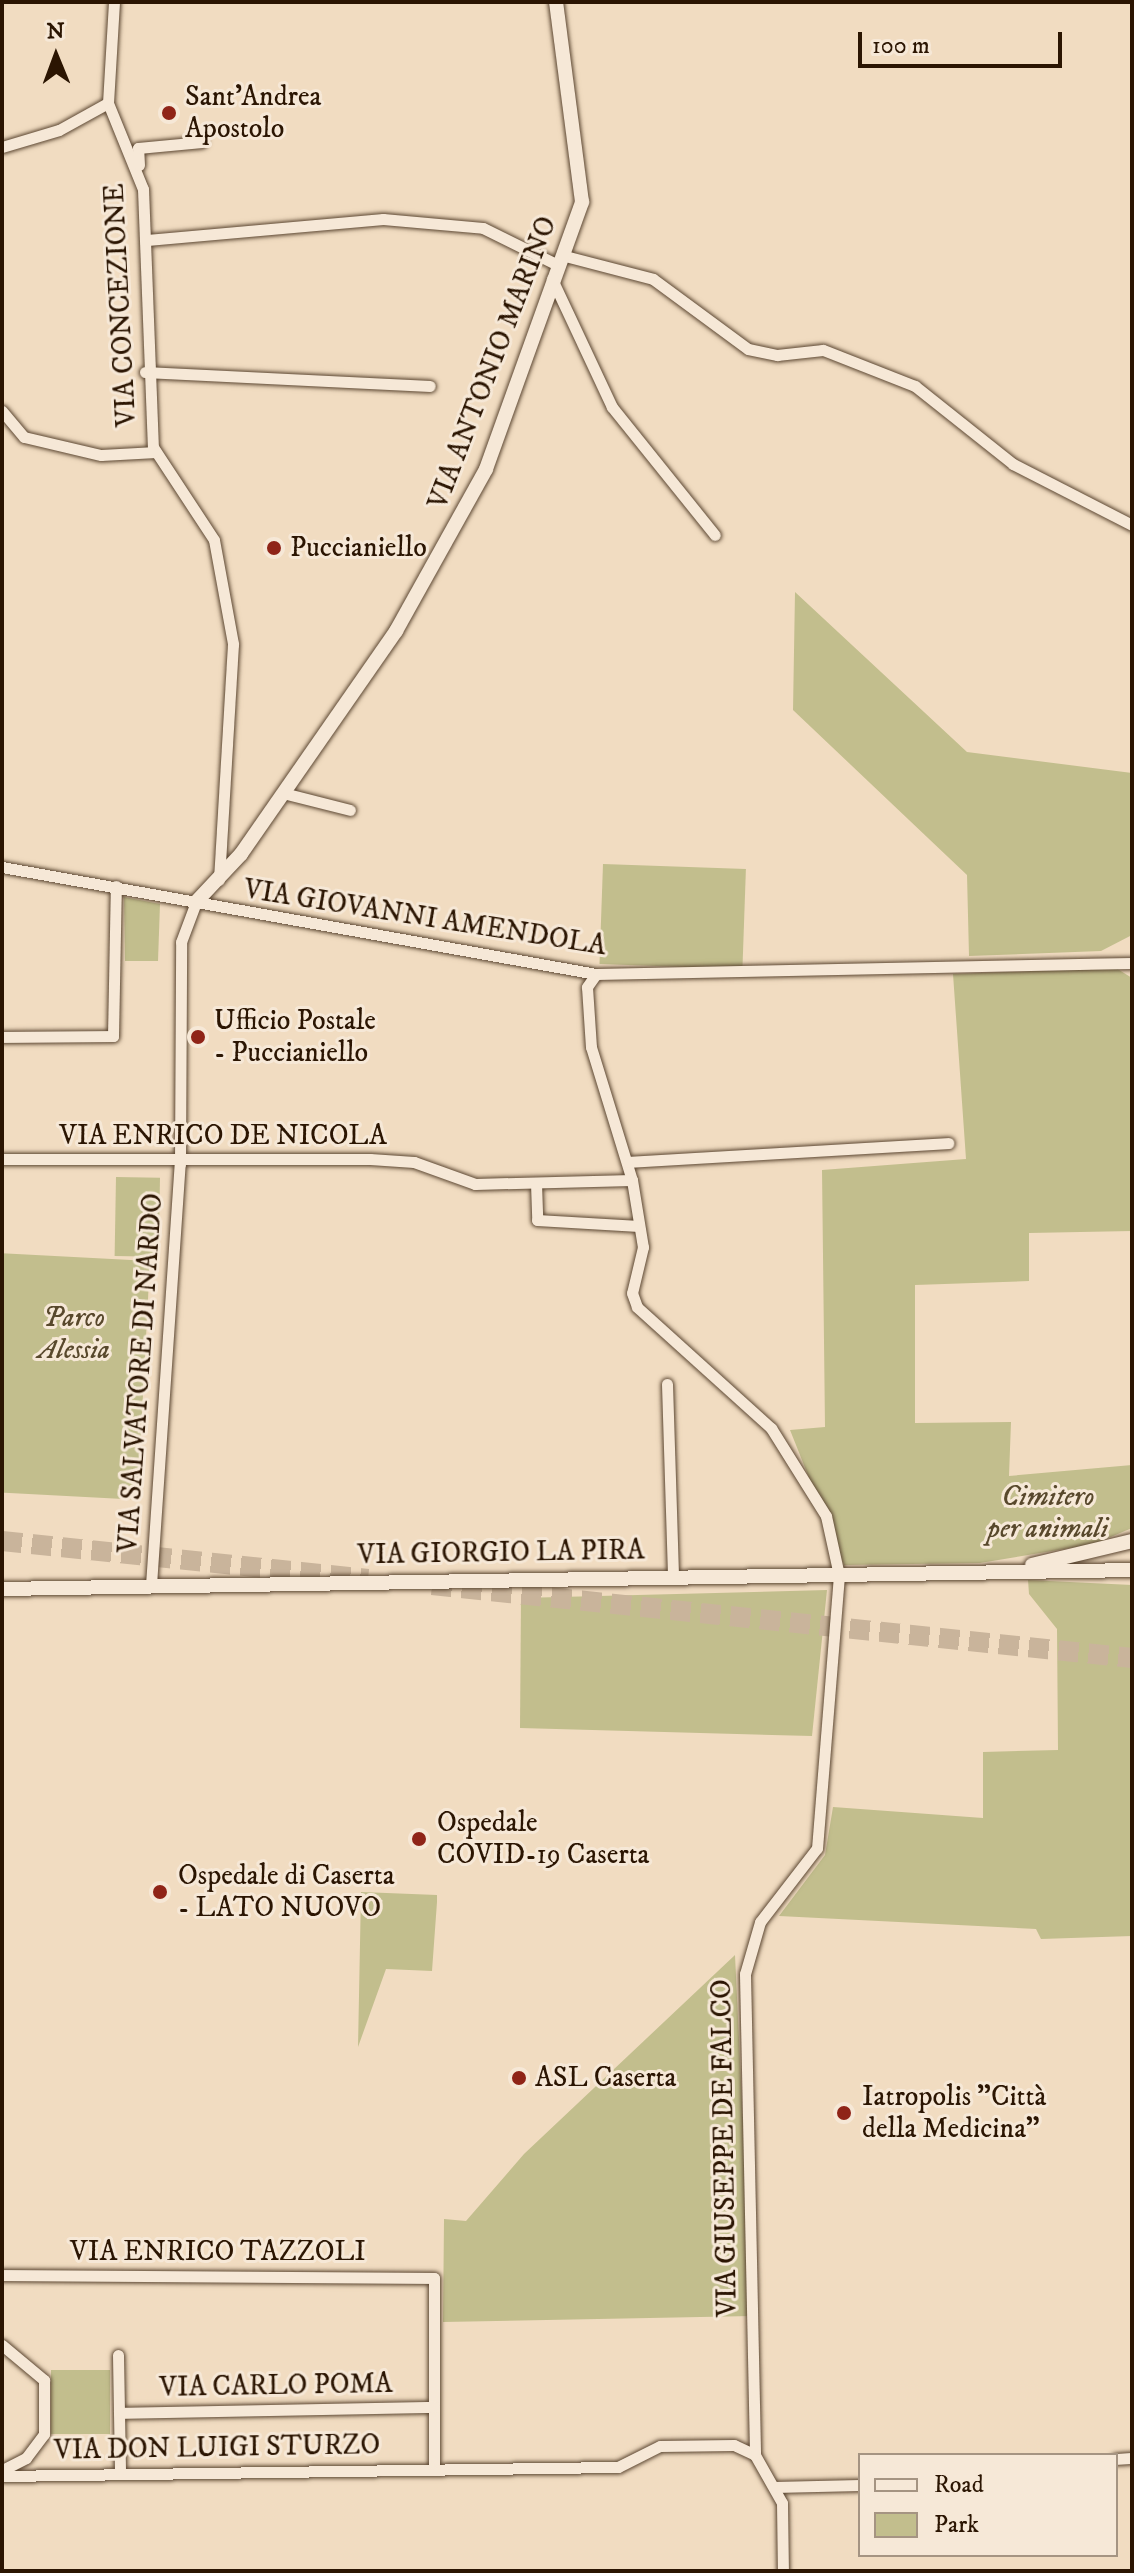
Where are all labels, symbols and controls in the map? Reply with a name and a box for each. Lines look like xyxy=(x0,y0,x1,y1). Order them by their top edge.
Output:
north arrow xyxy=(16,16,96,96)
scale bar xyxy=(862,16,1066,66)
text: N xyxy=(46,18,65,45)
text: 100 m xyxy=(872,31,930,61)
place label: Sant'Andrea Apostolo xyxy=(185,80,322,146)
marker: Sant'Andrea Apostolo xyxy=(160,104,178,122)
street label: VIA CONCEZIONE xyxy=(98,182,144,428)
street label: VIA ANTONIO MARINO xyxy=(422,212,564,514)
place label: Puccianiello xyxy=(290,531,427,565)
marker: Puccianiello xyxy=(265,539,283,557)
street label: VIA GIOVANNI AMENDOLA xyxy=(241,873,609,963)
place label: Ufficio Postale - Puccianiello xyxy=(214,1004,376,1070)
marker: Ufficio Postale - Puccianiello xyxy=(189,1028,207,1046)
street label: VIA ENRICO DE NICOLA xyxy=(59,1119,387,1153)
street label: VIA SALVATORE DI NARDO xyxy=(112,1192,170,1554)
park label: Parco Alessia xyxy=(38,1301,110,1367)
park label: Cimitero per animali xyxy=(988,1480,1108,1546)
street label: VIA GIORGIO LA PIRA xyxy=(357,1534,645,1572)
place label: Ospedale COVID-19 Caserta xyxy=(437,1806,650,1872)
marker: Ospedale COVID-19 Caserta xyxy=(408,1828,430,1850)
place label: Ospedale di Caserta - LATO NUOVO xyxy=(178,1859,395,1925)
marker: Ospedale di Caserta - LATO NUOVO xyxy=(149,1881,171,1903)
street label: VIA GIUSEPPE DE FALCO xyxy=(705,1979,745,2317)
place label: ASL Caserta xyxy=(535,2061,676,2095)
marker: ASL Caserta xyxy=(510,2069,528,2087)
place label: Iatropolis "Città della Medicina" xyxy=(862,2080,1046,2146)
marker: Iatropolis "Città della Medicina" xyxy=(833,2102,855,2124)
street label: VIA ENRICO TAZZOLI xyxy=(70,2235,366,2269)
street label: VIA CARLO POMA xyxy=(159,2367,393,2405)
street label: VIA DON LUIGI STURZO xyxy=(54,2428,380,2468)
legend xyxy=(858,2453,1118,2557)
text: Road xyxy=(934,2470,984,2500)
text: Park xyxy=(934,2510,979,2540)

